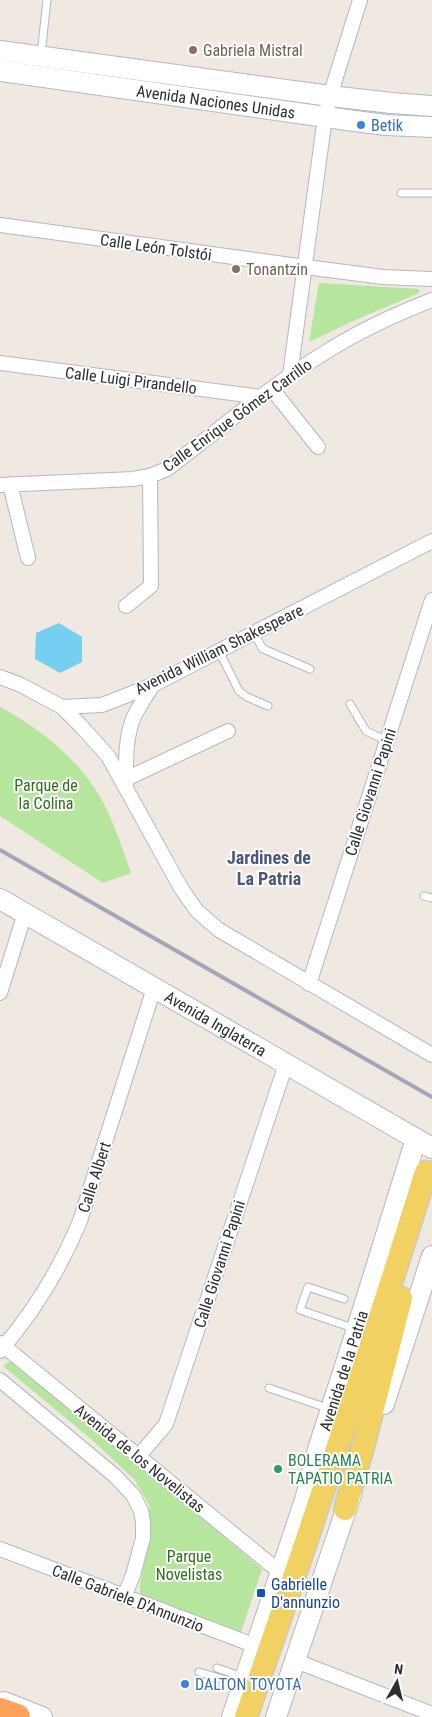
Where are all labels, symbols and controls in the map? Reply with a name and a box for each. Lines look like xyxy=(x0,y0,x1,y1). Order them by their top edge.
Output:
place label: Gabriela Mistral xyxy=(203,41,303,60)
marker: Gabriela Mistral xyxy=(187,44,199,56)
street label: Avenida Naciones Unidas xyxy=(135,81,296,123)
place label: Betik xyxy=(371,116,404,135)
marker: Betik xyxy=(355,119,367,131)
street label: Calle León Tolstói xyxy=(99,230,213,265)
place label: Tonantzin xyxy=(246,260,308,279)
marker: Tonantzin xyxy=(230,263,242,275)
street label: Calle Enrique Gómez Carrillo xyxy=(159,355,316,476)
street label: Calle Luigi Pirandello xyxy=(64,363,198,398)
street label: Avenida William Shakespeare xyxy=(132,600,306,699)
street label: Calle Giovanni Papini xyxy=(341,726,400,858)
park label: Parque de la Colina xyxy=(14,776,78,813)
district label: Jardines de La Patria xyxy=(227,847,311,889)
street label: Avenida Inglaterra xyxy=(161,987,270,1061)
street label: Calle Albert xyxy=(74,1139,115,1215)
street label: Calle Giovanni Papini xyxy=(190,1198,249,1330)
street label: Avenida de la Patria xyxy=(316,1308,372,1433)
street label: Avenida de los Novelistas xyxy=(71,1400,209,1517)
place label: BOLERAMA TAPATIO PATRIA xyxy=(288,1451,393,1488)
marker: BOLERAMA TAPATIO PATRIA xyxy=(272,1463,284,1475)
park label: Parque Novelistas xyxy=(156,1547,222,1584)
street label: Calle Gabriele D'Annunzio xyxy=(49,1561,206,1636)
place label: Gabrielle D'annunzio xyxy=(271,1575,340,1612)
marker: Gabrielle D'annunzio xyxy=(255,1587,267,1599)
north arrow xyxy=(372,1657,422,1707)
text: N xyxy=(393,1661,404,1678)
place label: DALTON TOYOTA xyxy=(195,1675,302,1694)
marker: DALTON TOYOTA xyxy=(179,1678,191,1690)

